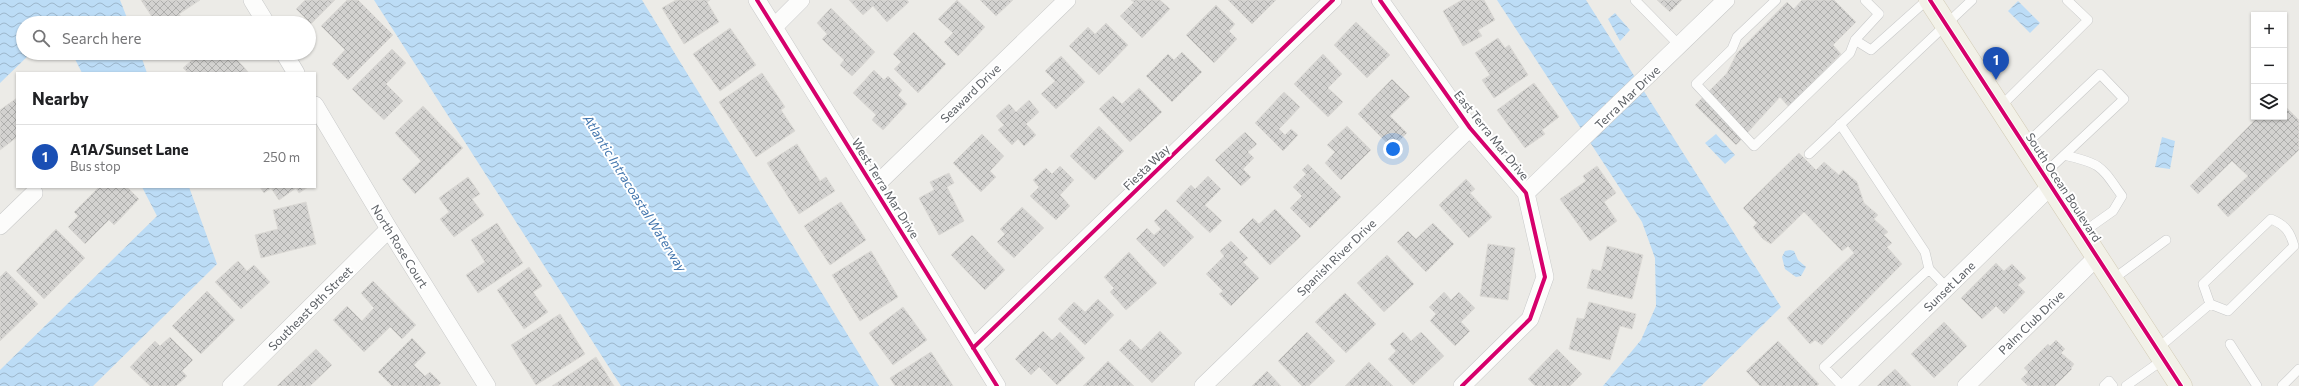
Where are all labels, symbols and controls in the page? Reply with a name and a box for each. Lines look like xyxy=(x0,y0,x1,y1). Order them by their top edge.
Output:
map controls xyxy=(2251,12,2287,120)
button: + xyxy=(2251,12,2287,48)
search box xyxy=(16,16,316,60)
icon: search xyxy=(30,27,52,49)
text: Search here xyxy=(62,29,141,47)
pin: 1 xyxy=(1983,47,2009,80)
button: − xyxy=(2251,48,2287,84)
street label: Seaward Drive xyxy=(937,61,1003,125)
street label: Terra Mar Drive xyxy=(1592,62,1662,132)
button: layers xyxy=(2251,84,2287,120)
street label: East Terra Mar Drive xyxy=(1452,87,1532,183)
text: Nearby xyxy=(32,88,89,109)
water label: Atlantic Intracoastal Waterway xyxy=(579,111,691,276)
street label: South Ocean Boulevard xyxy=(2023,130,2105,244)
street label: West Terra Mar Drive xyxy=(850,135,922,241)
your location xyxy=(1383,139,1403,159)
text: A1A/Sunset Lane xyxy=(70,140,189,158)
street label: Fiesta Way xyxy=(1120,141,1172,193)
text: 1 xyxy=(42,149,48,165)
text: 250 m xyxy=(263,149,300,165)
text: Bus stop xyxy=(70,158,121,174)
street label: North Rose Court xyxy=(369,202,431,290)
street label: Spanish River Drive xyxy=(1294,216,1378,298)
street label: Sunset Lane xyxy=(1920,258,1978,314)
street label: Southeast 9th Street xyxy=(265,263,355,353)
street label: Palm Club Drive xyxy=(1995,287,2067,357)

